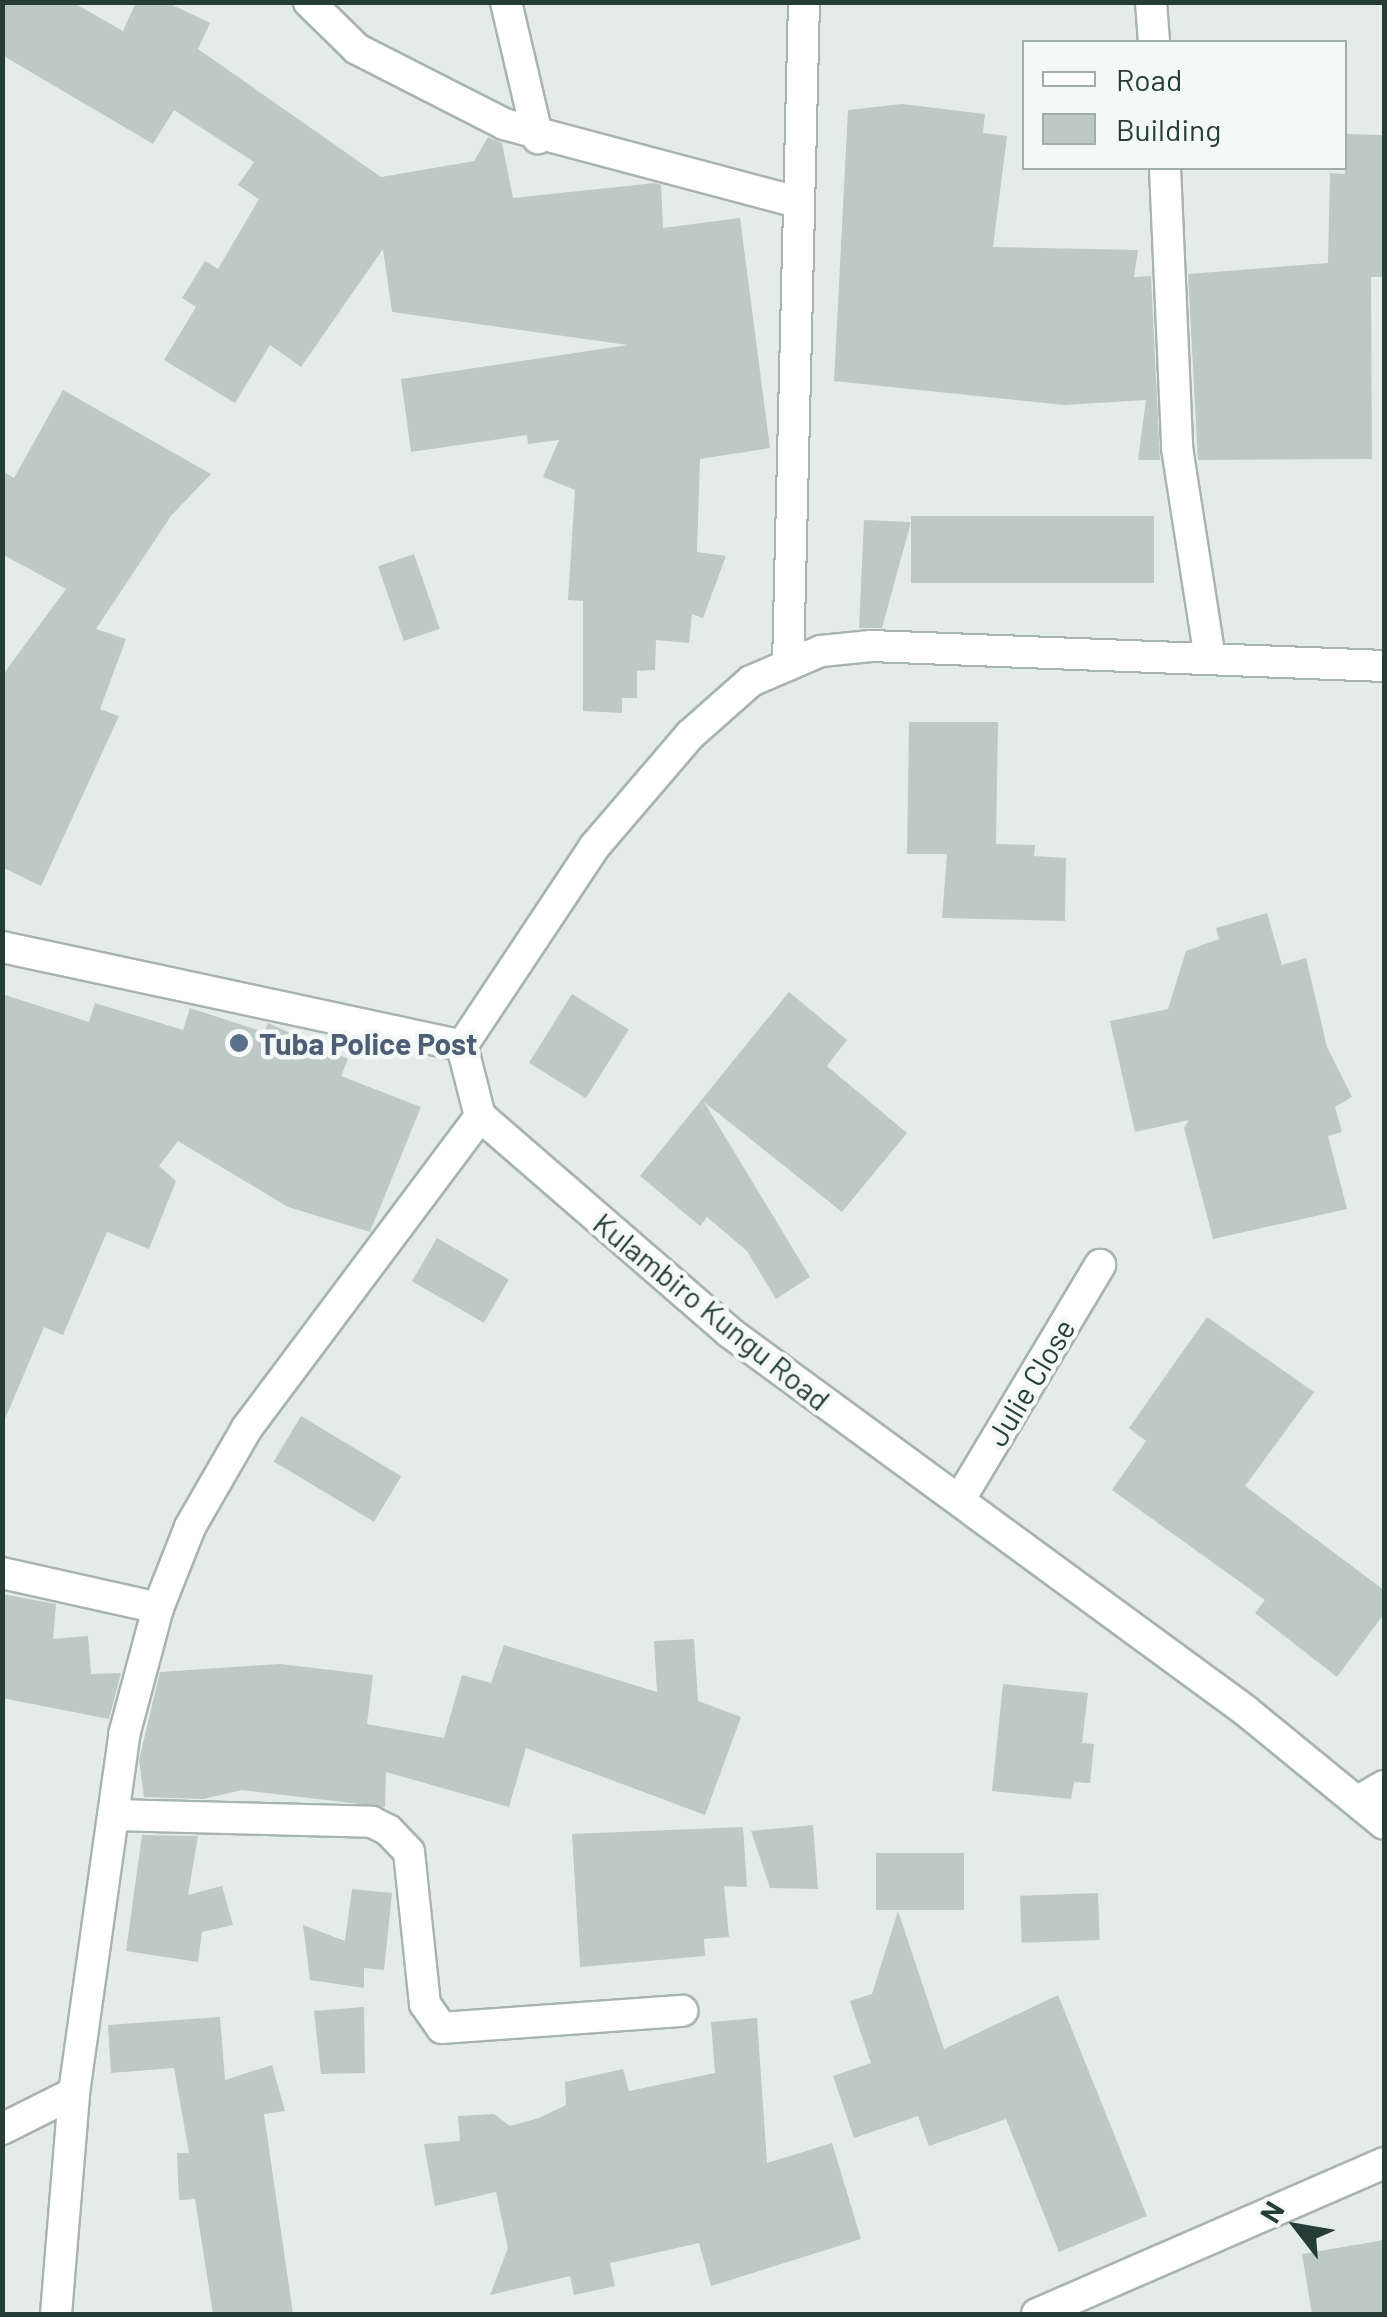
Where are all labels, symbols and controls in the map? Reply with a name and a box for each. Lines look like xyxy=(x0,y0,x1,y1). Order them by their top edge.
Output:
legend xyxy=(1022,40,1347,170)
text: Road xyxy=(1116,61,1182,97)
text: Building xyxy=(1116,111,1221,147)
place label: Tuba Police Post xyxy=(259,1025,478,1061)
marker: Tuba Police Post xyxy=(228,1032,250,1054)
street label: Kulambiro Kungu Road xyxy=(587,1205,837,1417)
street label: Julie Close xyxy=(978,1312,1082,1452)
north arrow xyxy=(1247,2177,1347,2277)
text: N xyxy=(1252,2195,1291,2228)

